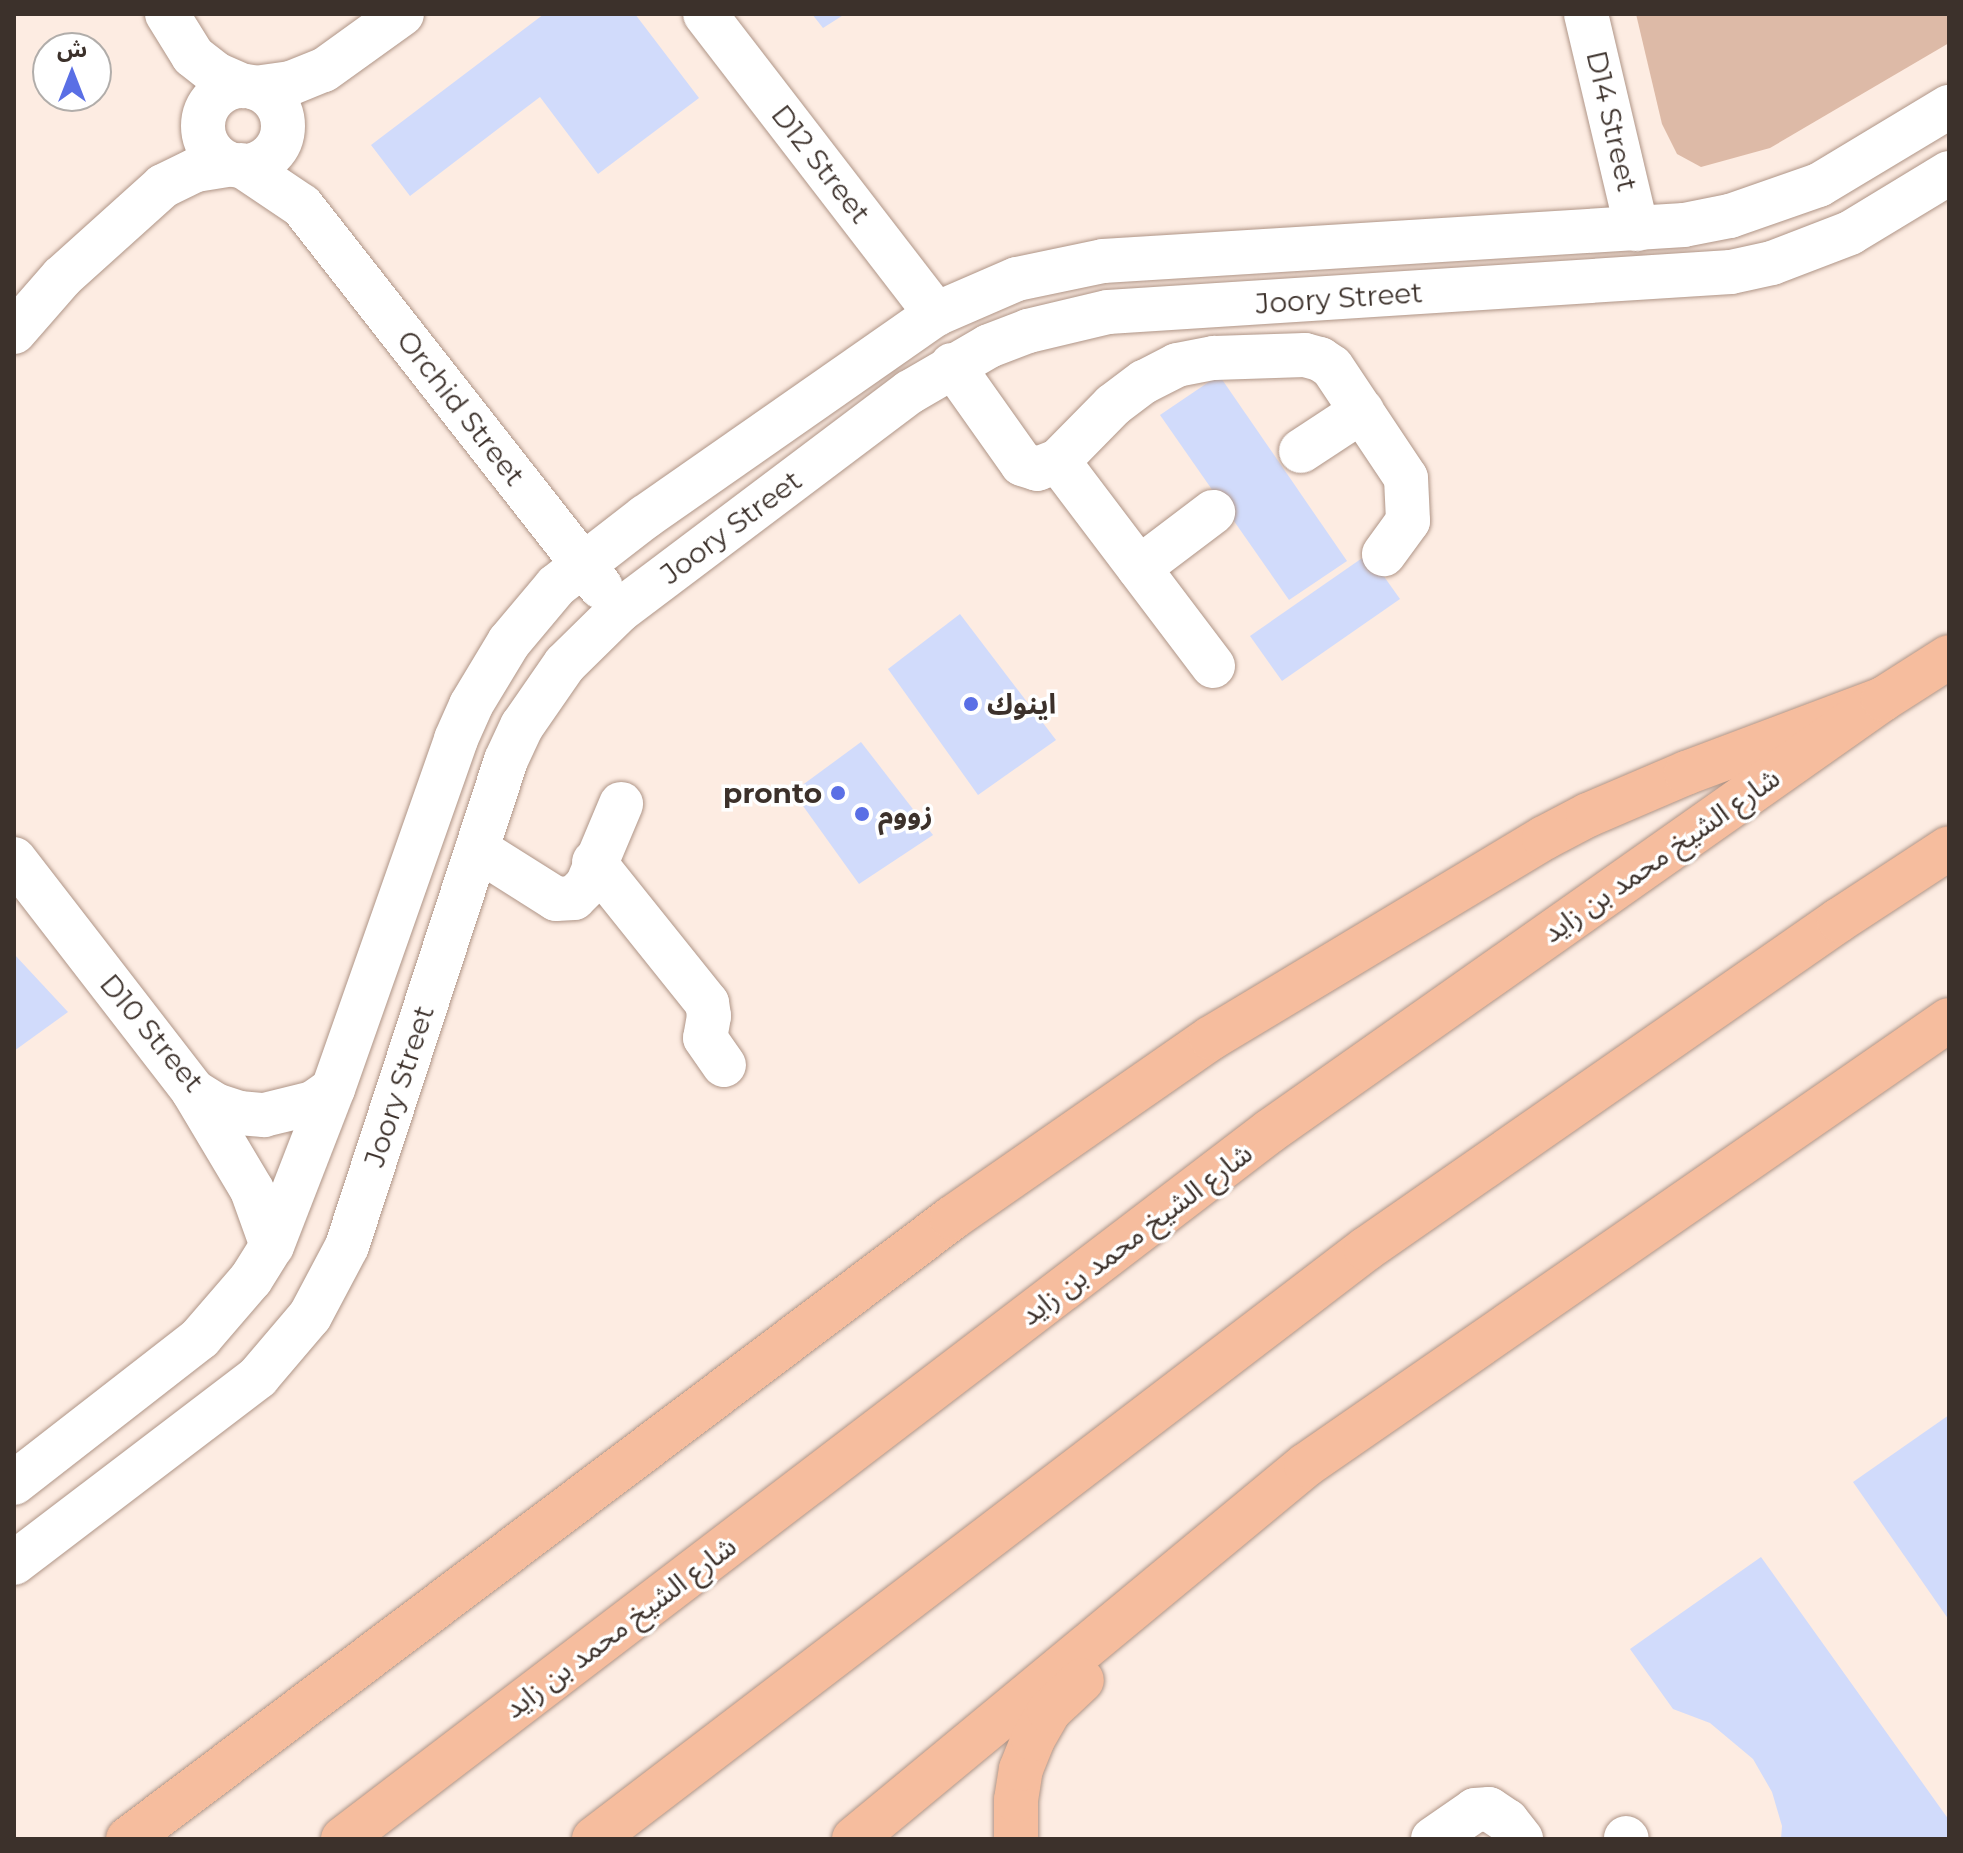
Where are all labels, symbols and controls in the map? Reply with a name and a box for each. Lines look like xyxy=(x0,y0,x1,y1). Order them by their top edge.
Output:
north arrow xyxy=(32,32,112,112)
text: ش xyxy=(57,36,87,63)
street label: D14 Street xyxy=(1579,47,1645,195)
street label: D12 Street xyxy=(764,98,878,230)
street label: Joory Street xyxy=(1254,275,1424,321)
street label: Orchid Street xyxy=(390,324,532,492)
street label: Joory Street xyxy=(654,463,808,591)
place label: اينوك xyxy=(987,687,1056,721)
marker: اينوك xyxy=(962,695,980,713)
street label: شارع الشيخ محمد بن زايد xyxy=(1536,761,1786,949)
place label: pronto xyxy=(723,776,822,810)
marker: pronto xyxy=(829,784,847,802)
place label: زووم xyxy=(878,797,933,831)
marker: زووم xyxy=(853,805,871,823)
street label: D10 Street xyxy=(93,967,211,1099)
street label: Joory Street xyxy=(357,1001,441,1171)
street label: شارع الشيخ محمد بن زايد xyxy=(1014,1136,1258,1332)
street label: شارع الشيخ محمد بن زايد xyxy=(498,1529,742,1725)

